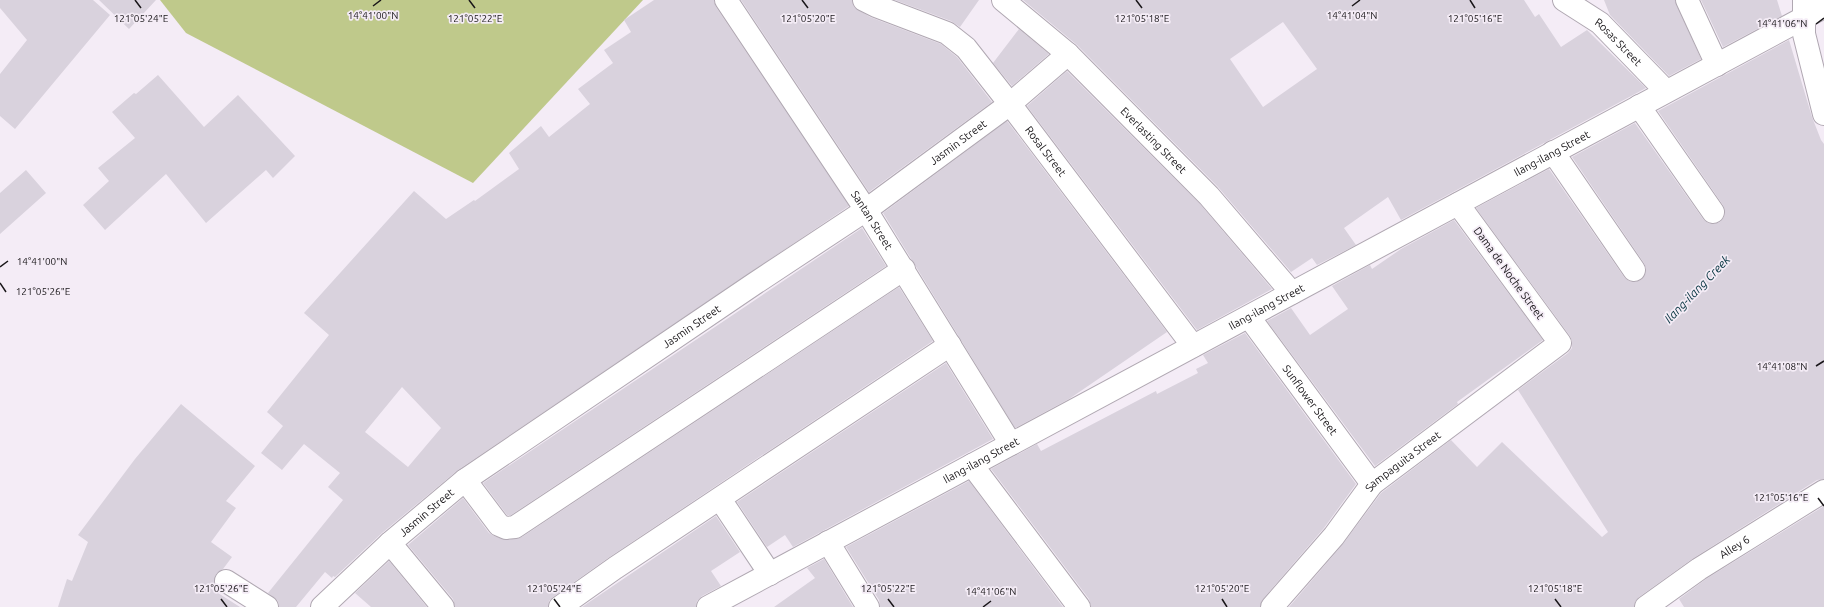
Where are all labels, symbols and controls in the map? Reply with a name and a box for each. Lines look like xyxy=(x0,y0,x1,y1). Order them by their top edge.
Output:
text: 14°41'00"N xyxy=(348,10,398,21)
text: 14°41'04"N xyxy=(1327,10,1377,21)
text: 121°05'24"E xyxy=(114,13,169,24)
text: 121°05'22"E xyxy=(448,13,503,24)
text: 121°05'20"E xyxy=(781,13,836,24)
text: 121°05'18"E xyxy=(1115,13,1170,24)
text: 121°05'16"E xyxy=(1448,13,1503,24)
street label: Rosas Street xyxy=(1593,15,1645,69)
text: 14°41'06"N xyxy=(1757,18,1807,29)
street label: Everlasting Street xyxy=(1118,105,1189,176)
street label: Jasmin Street xyxy=(927,117,989,167)
street label: Rosal Street xyxy=(1023,124,1069,179)
street label: Ilang-ilang Street xyxy=(1512,128,1592,179)
street label: Santan Street xyxy=(849,188,895,252)
street label: Dama de Noche Street xyxy=(1471,225,1547,322)
water label: Ilang-ilang Creek xyxy=(1662,252,1733,325)
text: 14°41'00"N xyxy=(17,256,67,267)
street label: Ilang-ilang Street xyxy=(1226,281,1307,332)
text: 121°05'26"E xyxy=(16,286,71,297)
street label: Jasmin Street xyxy=(660,302,723,350)
text: 14°41'08"N xyxy=(1757,361,1807,372)
street label: Sunflower Street xyxy=(1280,363,1340,438)
street label: Sampaguita Street xyxy=(1363,428,1443,494)
street label: Ilang-ilang Street xyxy=(941,435,1022,485)
street label: Jasmin Street xyxy=(397,486,457,539)
text: 121°05'16"E xyxy=(1754,492,1809,503)
street label: Alley 6 xyxy=(1717,533,1752,561)
text: 121°05'26"E xyxy=(194,583,249,594)
text: 121°05'24"E xyxy=(527,583,582,594)
text: 121°05'22"E xyxy=(861,583,916,594)
text: 121°05'20"E xyxy=(1195,583,1250,594)
text: 121°05'18"E xyxy=(1528,583,1583,594)
text: 14°41'06"N xyxy=(966,586,1016,597)

